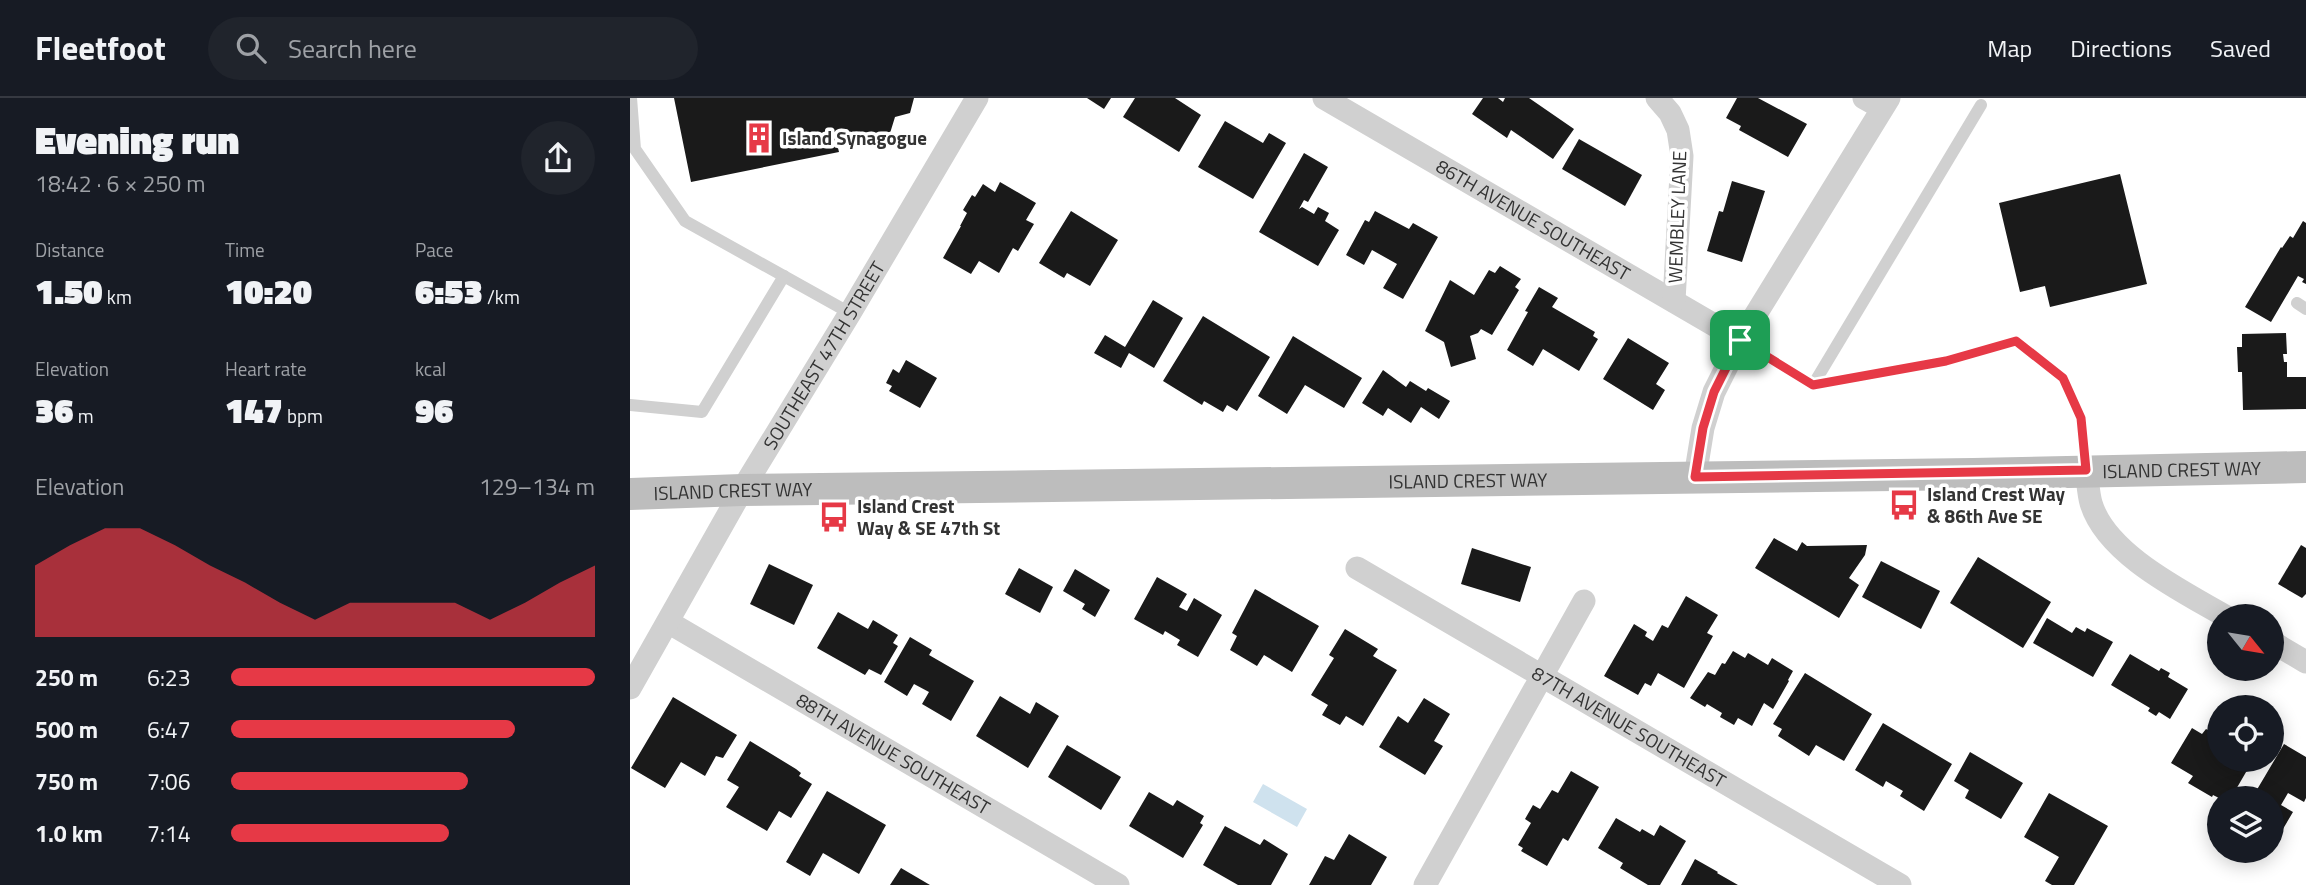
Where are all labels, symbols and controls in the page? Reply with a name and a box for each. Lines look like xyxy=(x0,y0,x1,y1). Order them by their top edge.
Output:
search box xyxy=(208,17,698,80)
text: Fleetfoot xyxy=(35,23,166,73)
icon: search xyxy=(232,29,270,67)
text: Search here xyxy=(288,29,417,68)
text: Map xyxy=(1987,30,2032,66)
text: Directions xyxy=(2070,30,2172,66)
text: Saved xyxy=(2210,30,2271,66)
text: Evening run xyxy=(35,111,239,169)
button: share xyxy=(521,121,595,195)
building icon: Island Synagogue xyxy=(742,121,776,155)
place label: Island Synagogue xyxy=(782,123,927,152)
street label: WEMBLEY LANE xyxy=(1660,150,1693,284)
street label: 86TH AVENUE SOUTHEAST xyxy=(1431,151,1636,287)
text: 18:42 · 6 × 250 m xyxy=(35,166,205,201)
text: Distance xyxy=(35,235,104,264)
text: Time xyxy=(225,235,265,264)
text: Pace xyxy=(415,235,453,264)
street label: SOUTHEAST 47TH STREET xyxy=(755,255,892,455)
text: 1.50 xyxy=(35,264,103,318)
text: 10:20 xyxy=(225,264,312,318)
text: 6:53 xyxy=(415,264,483,318)
text: km xyxy=(103,282,132,311)
text: /km xyxy=(483,282,520,311)
pin xyxy=(1710,310,1770,370)
icon: arrive xyxy=(1721,321,1759,359)
text: Elevation xyxy=(35,354,109,383)
text: Heart rate xyxy=(225,354,307,383)
text: kcal xyxy=(415,354,446,383)
text: 36 xyxy=(35,383,74,437)
text: 147 xyxy=(225,383,283,437)
text: 96 xyxy=(415,383,454,437)
text: m xyxy=(74,401,94,430)
text: bpm xyxy=(283,401,323,430)
street label: ISLAND CREST WAY xyxy=(2102,453,2262,485)
street label: ISLAND CREST WAY xyxy=(1388,465,1548,496)
text: Elevation xyxy=(35,469,124,504)
text: 129–134 m xyxy=(479,469,595,504)
street label: ISLAND CREST WAY xyxy=(653,474,813,507)
place label: Island Crest Way & 86th Ave SE xyxy=(1927,479,2065,530)
bus stop icon: Island Crest Way & 86th Ave SE xyxy=(1887,488,1921,522)
place label: Island Crest Way & SE 47th St xyxy=(857,491,1000,542)
bus stop icon: Island Crest Way & SE 47th St xyxy=(817,500,851,534)
north arrow xyxy=(2207,604,2284,681)
map controls xyxy=(2207,604,2284,863)
street label: 87TH AVENUE SOUTHEAST xyxy=(1527,658,1732,794)
text: 250 m xyxy=(35,660,98,695)
text: 6:23 xyxy=(147,660,191,695)
street label: 88TH AVENUE SOUTHEAST xyxy=(791,685,996,821)
button: locate xyxy=(2207,695,2284,772)
text: 500 m xyxy=(35,712,98,747)
text: 6:47 xyxy=(147,712,191,747)
text: 750 m xyxy=(35,764,98,799)
text: 7:06 xyxy=(147,764,191,799)
button: layers xyxy=(2207,786,2284,863)
text: 1.0 km xyxy=(35,816,103,851)
text: 7:14 xyxy=(147,816,191,851)

